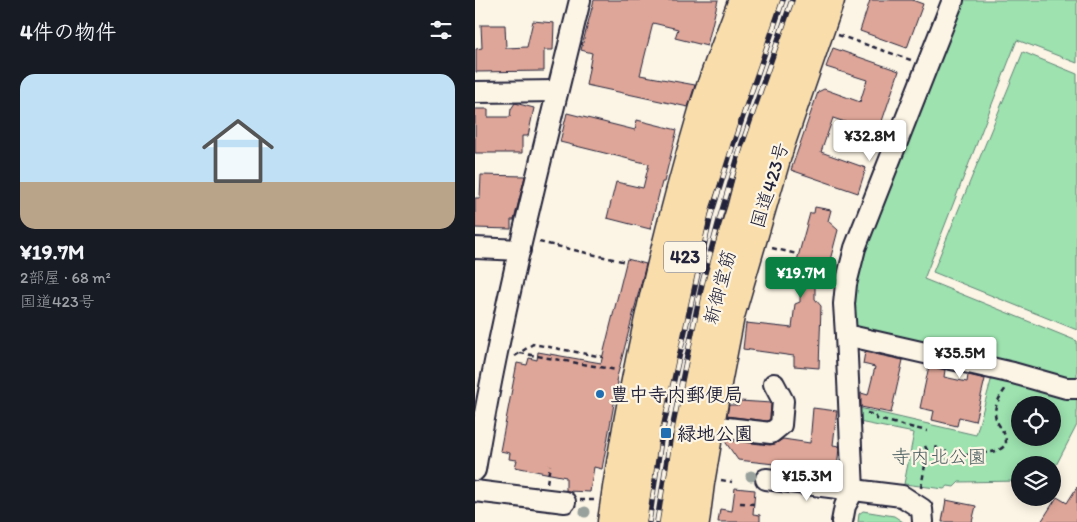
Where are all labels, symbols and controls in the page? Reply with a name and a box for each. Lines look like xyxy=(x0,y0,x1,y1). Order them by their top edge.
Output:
icon: filters xyxy=(427,16,455,44)
text: 4件の物件 xyxy=(20,19,117,44)
icon: home xyxy=(193,106,283,196)
pin: ¥32.8M xyxy=(829,120,911,162)
text: ¥32.8M xyxy=(844,126,896,145)
street label: 国道423号 xyxy=(746,139,793,231)
text: ¥19.7M xyxy=(20,239,85,264)
road number: 423 xyxy=(664,242,706,272)
street label: 新御堂筋 xyxy=(699,247,740,327)
pin: ¥19.7M xyxy=(760,256,842,299)
text: ¥19.7M xyxy=(776,263,826,282)
text: 2部屋 · 68 m² xyxy=(20,268,111,287)
text: 国道423号 xyxy=(20,292,95,311)
pin: ¥35.5M xyxy=(919,336,1001,379)
text: ¥35.5M xyxy=(935,343,986,362)
place label: 豊中寺内郵便局 xyxy=(610,383,743,406)
marker: 豊中寺内郵便局 xyxy=(594,388,606,400)
map controls xyxy=(1011,396,1061,506)
button: locate xyxy=(1011,396,1061,446)
place label: 緑地公園 xyxy=(677,422,753,445)
marker: 緑地公園 xyxy=(659,426,673,440)
park label: 寺内北公園 xyxy=(891,445,987,468)
button: layers xyxy=(1011,456,1061,506)
pin: ¥15.3M xyxy=(766,460,848,502)
text: ¥15.3M xyxy=(782,466,832,485)

